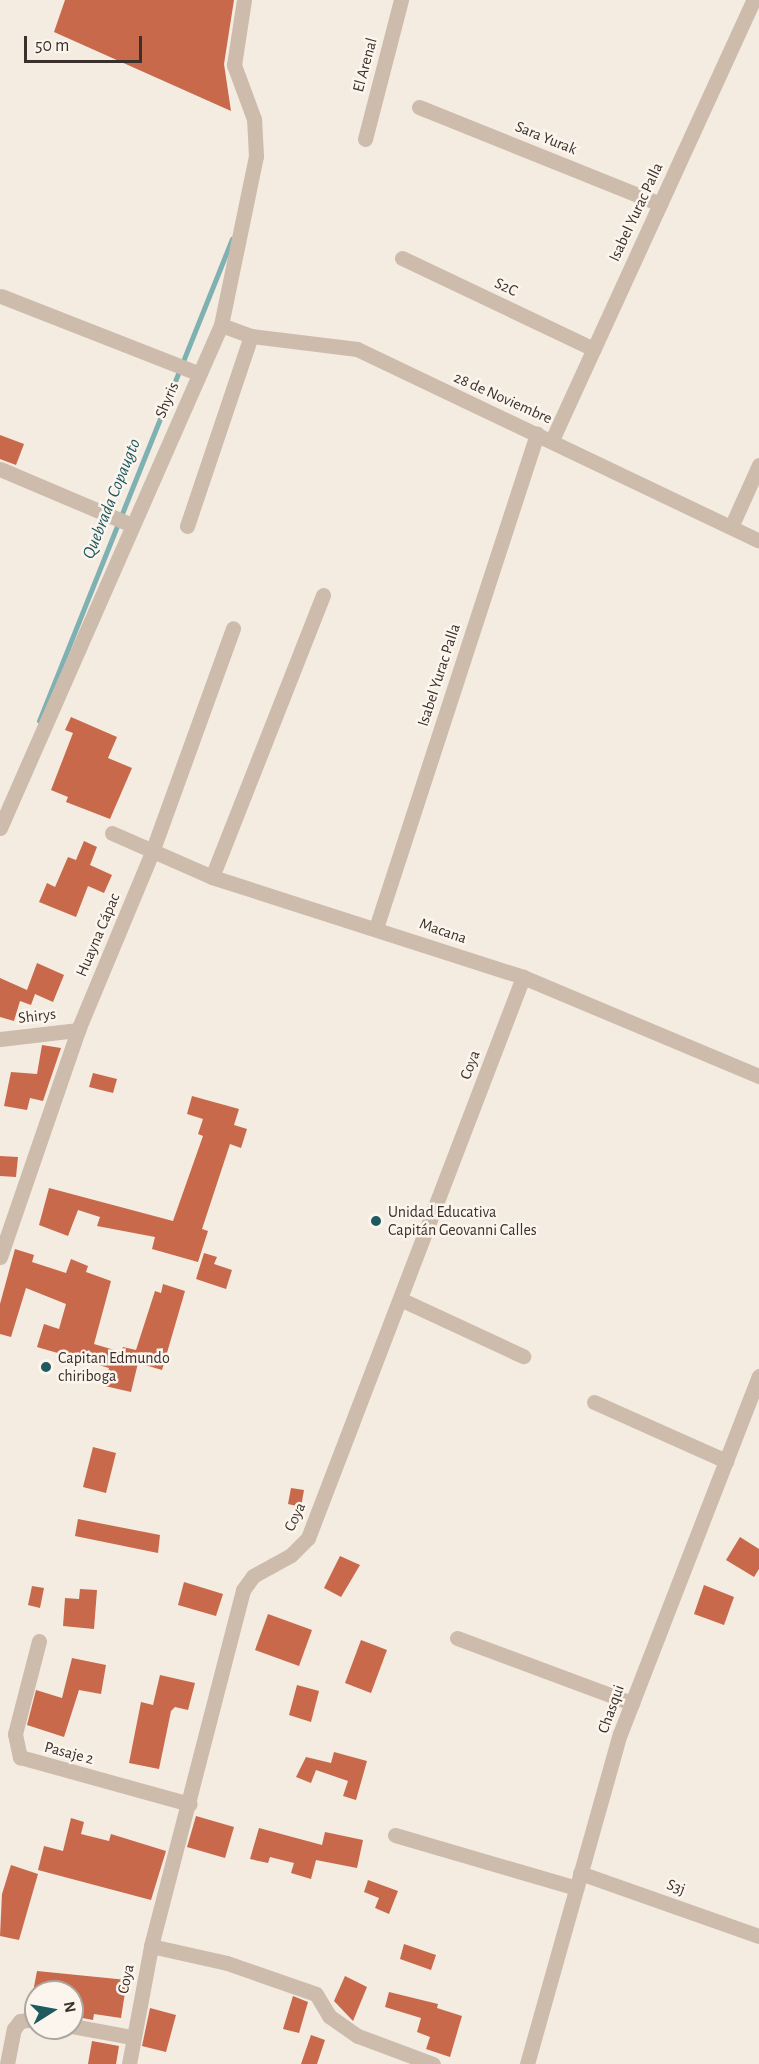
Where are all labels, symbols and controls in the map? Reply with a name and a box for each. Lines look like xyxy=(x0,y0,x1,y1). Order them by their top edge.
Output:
scale bar xyxy=(27,24,146,62)
street label: El Arenal xyxy=(349,36,381,94)
text: 50 m xyxy=(35,37,69,55)
street label: Sara Yurak xyxy=(512,117,580,159)
street label: Isabel Yurac Palla xyxy=(605,160,667,264)
street label: S2C xyxy=(491,273,521,301)
street label: 28 de Noviembre xyxy=(451,368,555,428)
street label: Shyris xyxy=(151,379,183,421)
water label: Quebrada Copaugto xyxy=(78,436,146,562)
street label: Isabel Yurac Palla xyxy=(413,621,465,729)
street label: Huayna Cápac xyxy=(72,890,124,980)
street label: Macana xyxy=(417,914,469,948)
street label: Shirys xyxy=(17,1004,57,1028)
street label: Coya xyxy=(456,1048,484,1082)
place label: Unidad Educativa Capitán Geovanni Calles xyxy=(388,1202,537,1240)
marker: Unidad Educativa Capitán Geovanni Calles xyxy=(369,1214,383,1228)
place label: Capitan Edmundo chiriboga xyxy=(58,1348,170,1386)
marker: Capitan Edmundo chiriboga xyxy=(39,1360,53,1374)
street label: Coya xyxy=(280,1500,310,1534)
street label: Chasqui xyxy=(593,1682,629,1736)
street label: Pasaje 2 xyxy=(42,1737,96,1769)
street label: S3j xyxy=(664,1875,688,1899)
street label: Coya xyxy=(114,1963,138,1995)
north arrow xyxy=(24,1980,84,2040)
text: N xyxy=(61,2000,79,2014)

